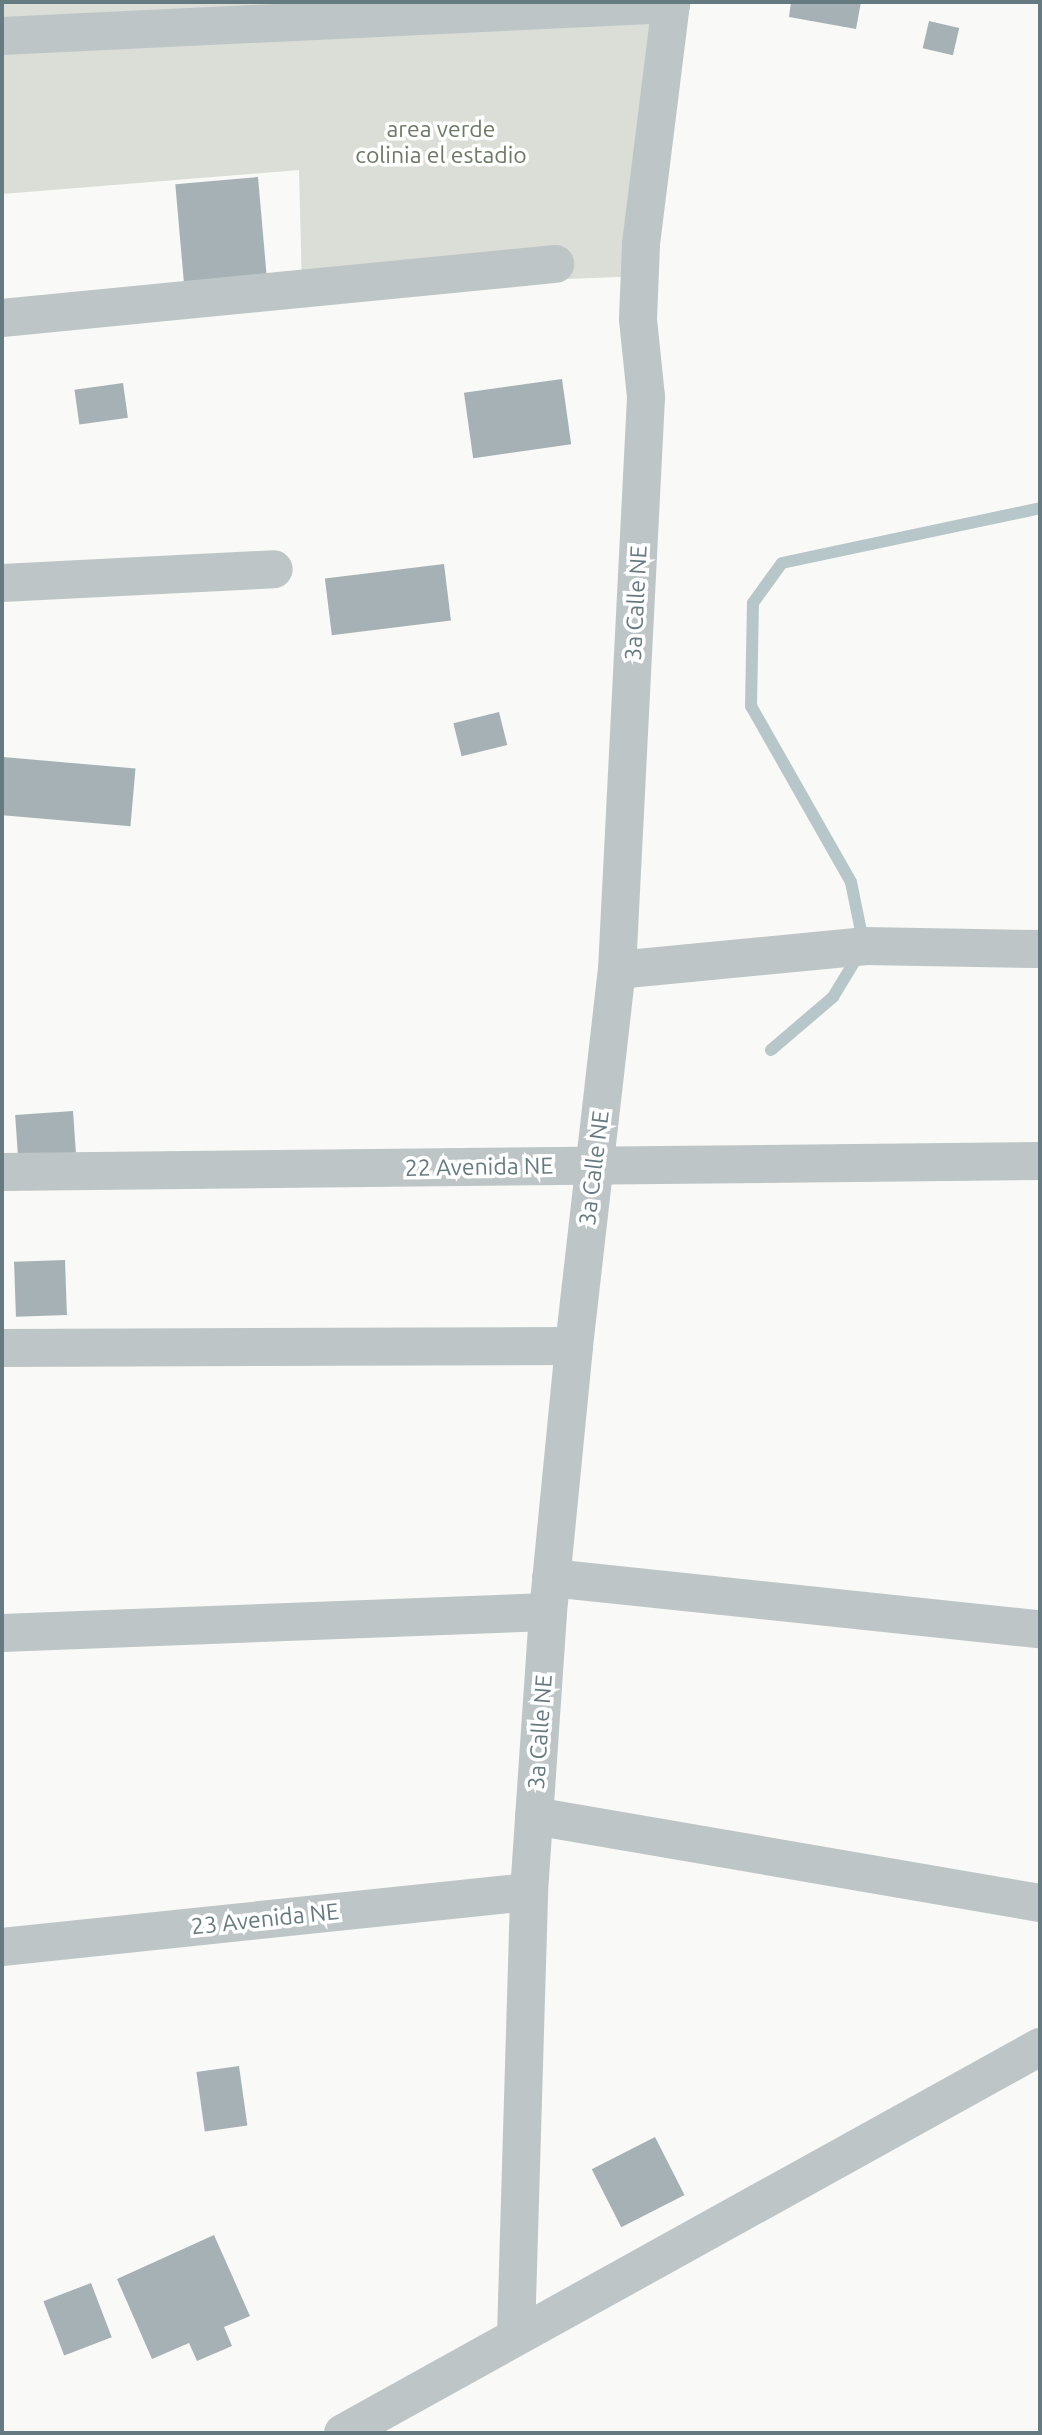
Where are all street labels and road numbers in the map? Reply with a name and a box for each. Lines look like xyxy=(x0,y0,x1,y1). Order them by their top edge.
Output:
street label: 3a Calle NE xyxy=(619,545,653,661)
street label: 3a Calle NE xyxy=(573,1109,615,1227)
street label: 22 Avenida NE xyxy=(405,1152,553,1182)
street label: 3a Calle NE xyxy=(522,1674,558,1790)
street label: 23 Avenida NE xyxy=(190,1898,340,1940)

